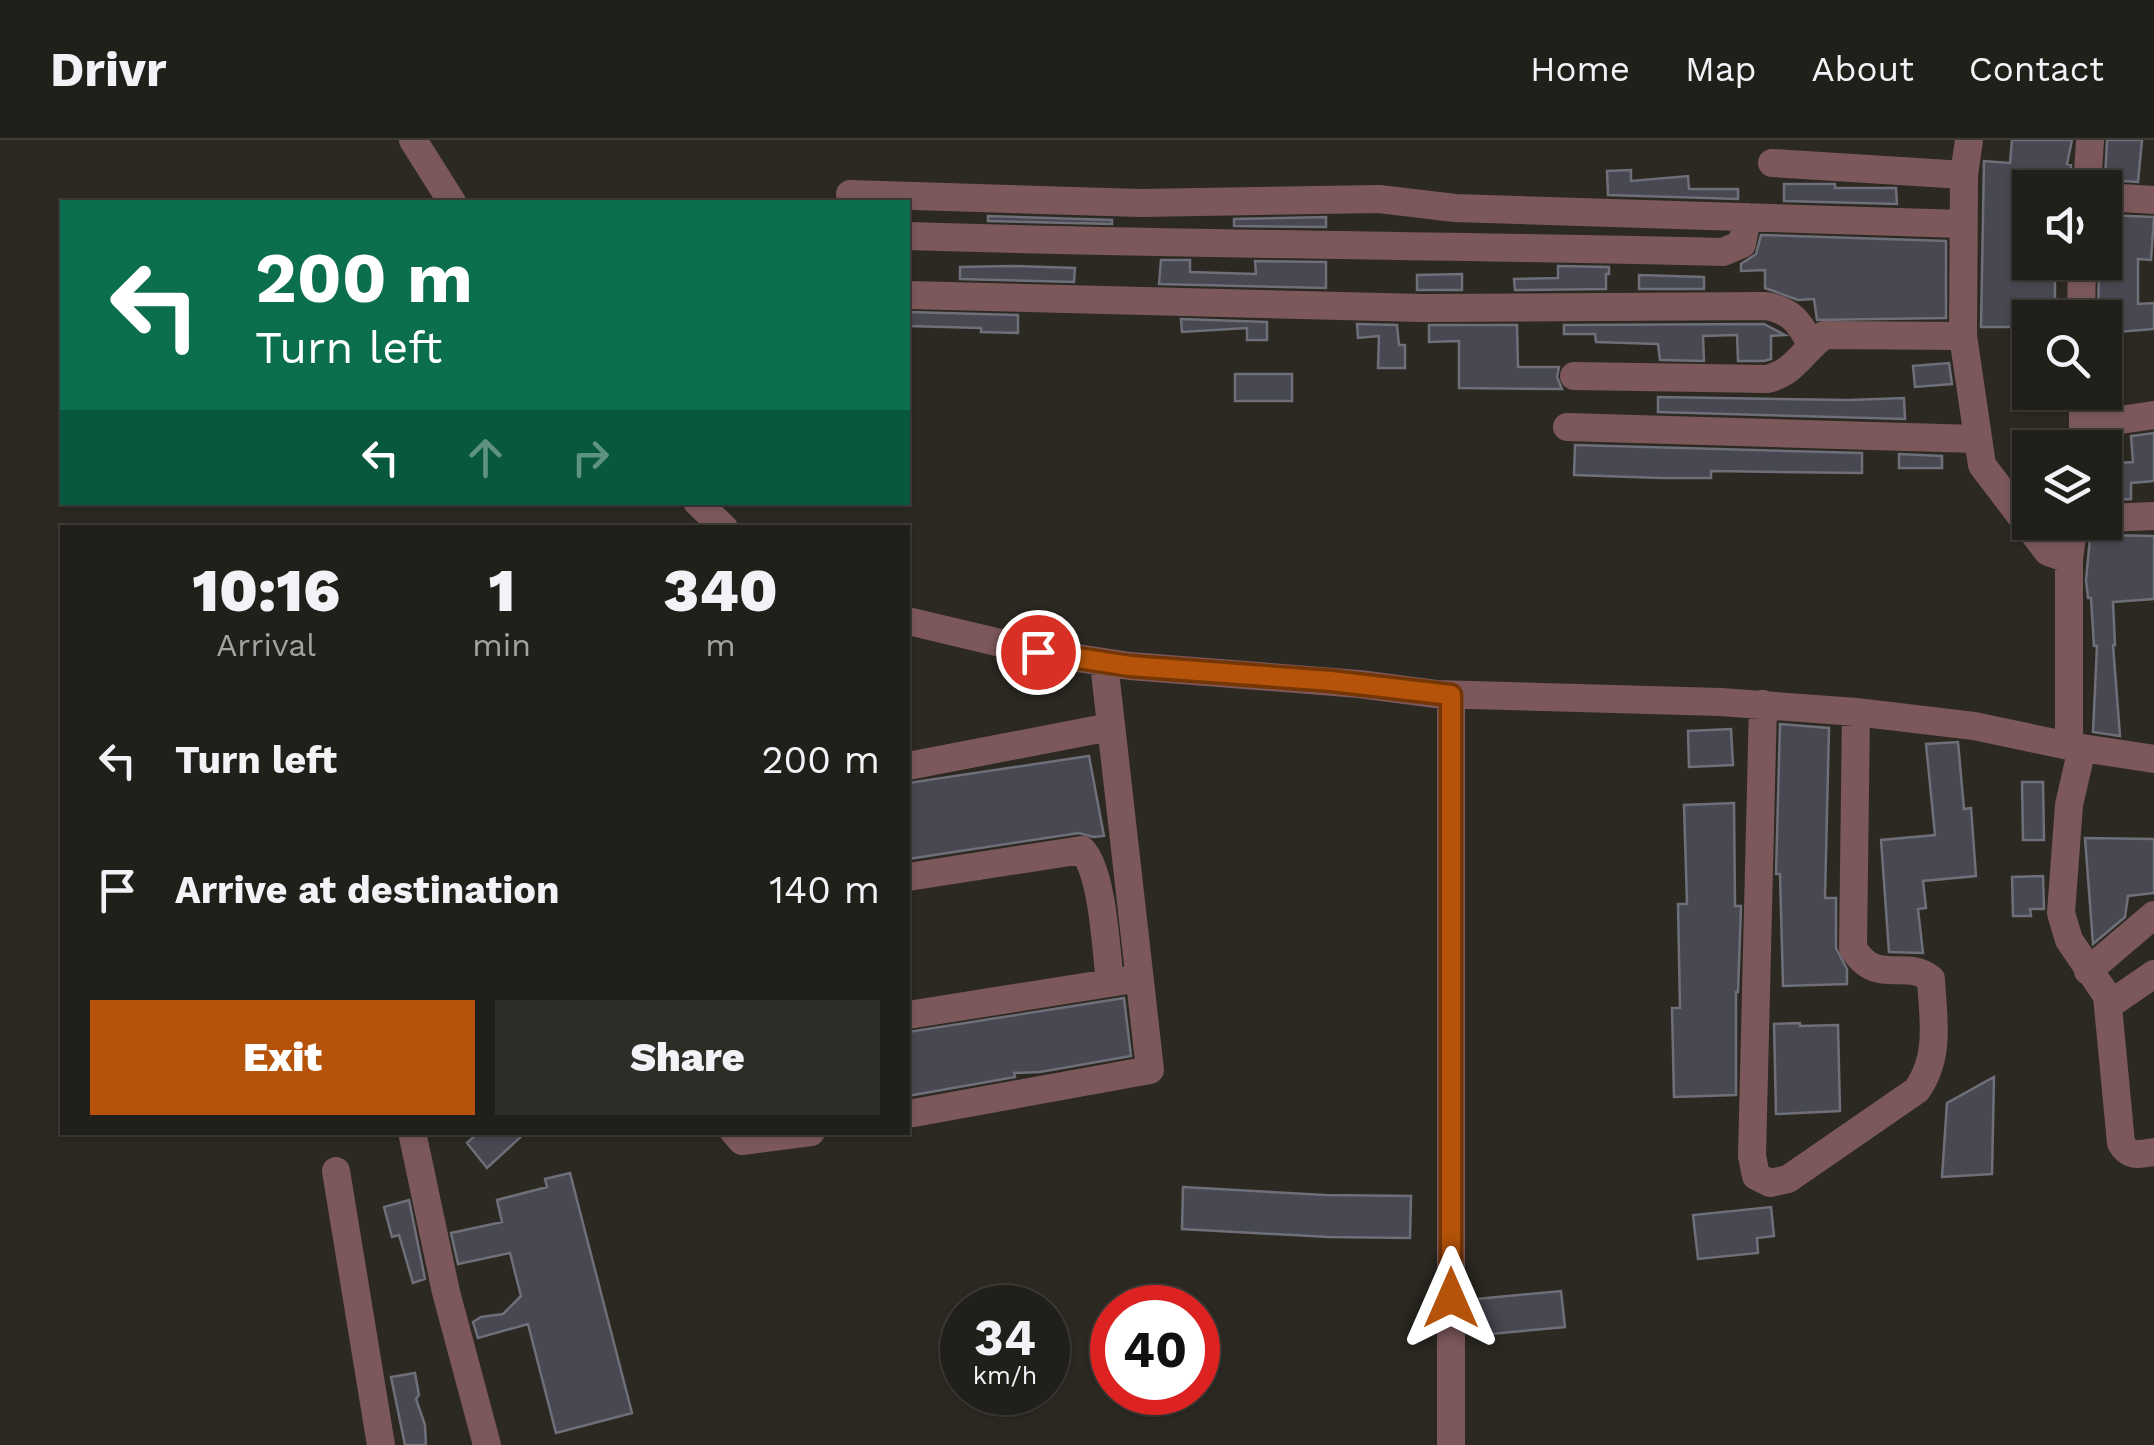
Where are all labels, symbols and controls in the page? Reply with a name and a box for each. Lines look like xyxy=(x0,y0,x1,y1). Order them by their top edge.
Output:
text: Drivr xyxy=(50,41,167,98)
text: Home xyxy=(1530,48,1630,90)
text: Map xyxy=(1685,48,1757,90)
text: About xyxy=(1812,48,1914,90)
text: Contact xyxy=(1969,48,2104,90)
map controls xyxy=(2012,170,2122,540)
button: sound xyxy=(2012,170,2122,280)
text: 200 m xyxy=(255,237,473,319)
icon: left xyxy=(90,240,220,370)
button: search xyxy=(2012,300,2122,410)
text: Turn left xyxy=(255,321,442,374)
icon: left xyxy=(353,430,408,485)
icon: ahead xyxy=(458,430,513,485)
icon: right xyxy=(563,430,618,485)
button: layers xyxy=(2012,430,2122,540)
text: 10:16 xyxy=(192,555,340,626)
text: 1 xyxy=(488,555,515,626)
text: 340 xyxy=(663,555,778,626)
pin xyxy=(996,610,1081,695)
icon: arrive xyxy=(1011,625,1066,680)
text: Arrival xyxy=(216,626,316,664)
text: min xyxy=(472,626,531,664)
text: m xyxy=(705,626,736,664)
icon: left xyxy=(90,733,145,788)
text: Turn left xyxy=(175,738,337,782)
text: 200 m xyxy=(761,738,880,782)
icon: arrive xyxy=(90,863,145,918)
text: Arrive at destination xyxy=(175,868,560,912)
text: 140 m xyxy=(769,868,880,912)
button: Exit xyxy=(90,1000,475,1115)
button: Share xyxy=(495,1000,880,1115)
position arrow xyxy=(1399,1246,1503,1350)
speed limit sign: 40 xyxy=(1090,1285,1220,1415)
text: 34 xyxy=(974,1308,1036,1367)
text: km/h xyxy=(973,1361,1037,1390)

